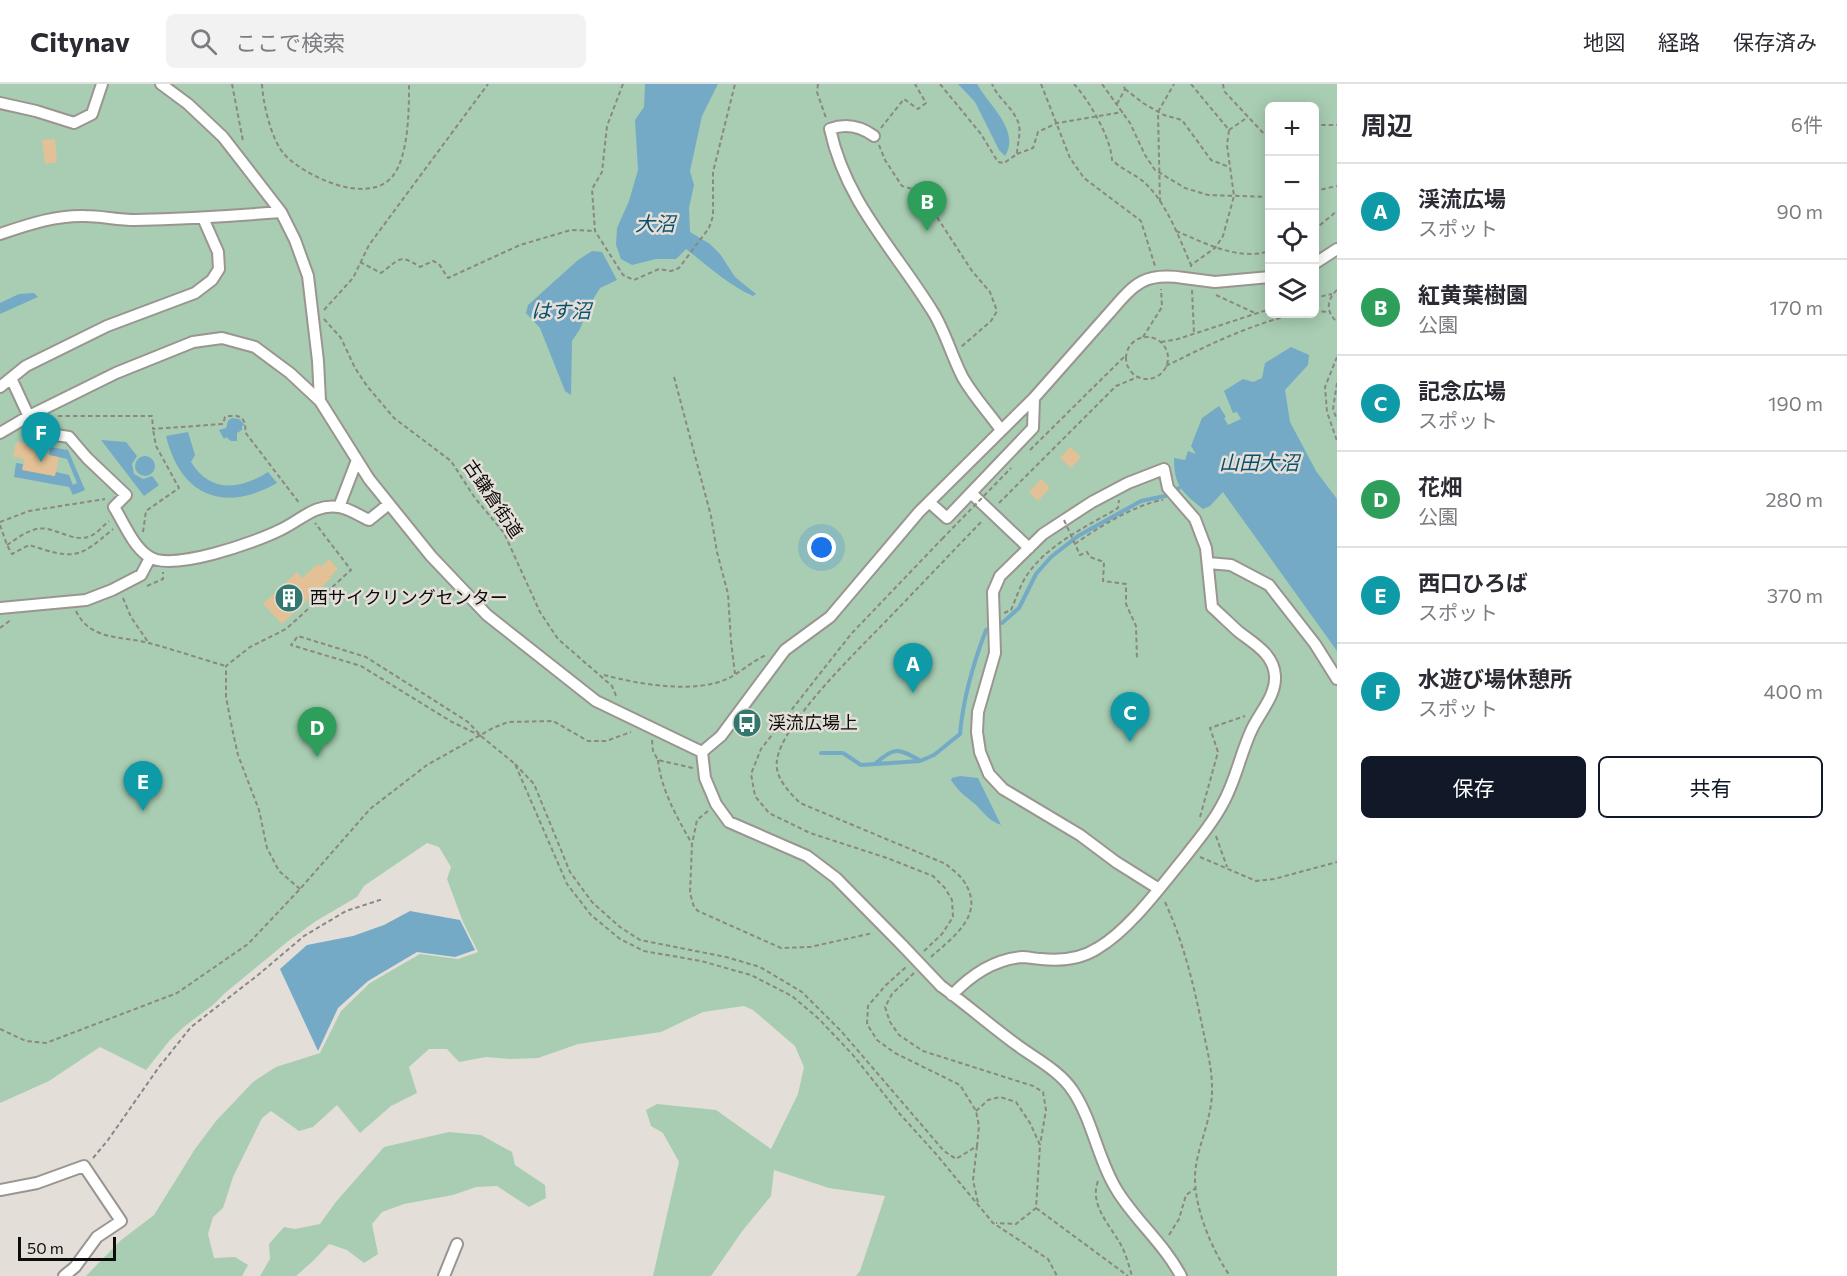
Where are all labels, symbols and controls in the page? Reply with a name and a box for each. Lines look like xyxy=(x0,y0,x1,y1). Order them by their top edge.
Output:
search box xyxy=(166,14,586,68)
text: Citynav xyxy=(30,24,130,58)
icon: search xyxy=(187,25,220,58)
text: ここで検索 xyxy=(235,29,345,56)
text: 地図 xyxy=(1583,29,1625,54)
text: 経路 xyxy=(1658,29,1700,54)
text: 保存済み xyxy=(1733,29,1817,54)
map controls xyxy=(1265,102,1319,318)
button: + xyxy=(1265,102,1319,156)
text: 周辺 xyxy=(1361,109,1413,140)
text: 6件 xyxy=(1791,112,1823,136)
button: − xyxy=(1265,156,1319,210)
pin: B xyxy=(908,182,946,231)
text: 渓流広場 xyxy=(1418,185,1506,212)
text: A xyxy=(1373,199,1388,223)
text: 90 m xyxy=(1777,199,1823,223)
button: locate xyxy=(1265,210,1319,264)
water label: 大沼 xyxy=(635,211,678,235)
text: スポット xyxy=(1418,216,1498,240)
button: layers xyxy=(1265,264,1319,318)
text: 紅黄葉樹園 xyxy=(1418,281,1528,308)
text: B xyxy=(1374,295,1387,319)
text: 170 m xyxy=(1770,295,1823,319)
water label: はす沼 xyxy=(531,298,594,322)
text: 公園 xyxy=(1418,312,1458,336)
text: 記念広場 xyxy=(1418,377,1506,404)
text: C xyxy=(1374,391,1387,415)
text: 190 m xyxy=(1768,391,1823,415)
text: スポット xyxy=(1418,408,1498,432)
pin: F xyxy=(22,412,60,462)
water label: 山田大沼 xyxy=(1219,450,1302,474)
street label: 古鎌倉街道 xyxy=(460,455,528,542)
text: 花畑 xyxy=(1418,473,1462,500)
text: D xyxy=(1373,487,1388,511)
text: 280 m xyxy=(1765,487,1823,511)
text: 公園 xyxy=(1418,504,1458,528)
your location xyxy=(807,533,836,562)
text: 西口ひろば xyxy=(1418,569,1528,596)
building icon: 西サイクリングセンター xyxy=(273,582,305,614)
text: E xyxy=(1375,583,1386,607)
text: 370 m xyxy=(1767,583,1823,607)
place label: 西サイクリングセンター xyxy=(310,586,508,608)
text: スポット xyxy=(1418,600,1498,624)
pin: A xyxy=(894,644,932,693)
text: 水遊び場休憩所 xyxy=(1418,665,1572,692)
text: F xyxy=(1375,679,1386,703)
text: 400 m xyxy=(1764,679,1823,703)
pin: C xyxy=(1110,692,1150,742)
text: スポット xyxy=(1418,696,1498,720)
bus stop icon: 渓流広場上 xyxy=(731,707,763,739)
pin: D xyxy=(298,708,336,757)
place label: 渓流広場上 xyxy=(768,711,858,733)
button: 保存 xyxy=(1361,756,1586,818)
button: 共有 xyxy=(1598,756,1823,818)
pin: E xyxy=(124,762,162,811)
scale bar xyxy=(18,1234,116,1262)
text: 50 m xyxy=(27,1238,64,1257)

